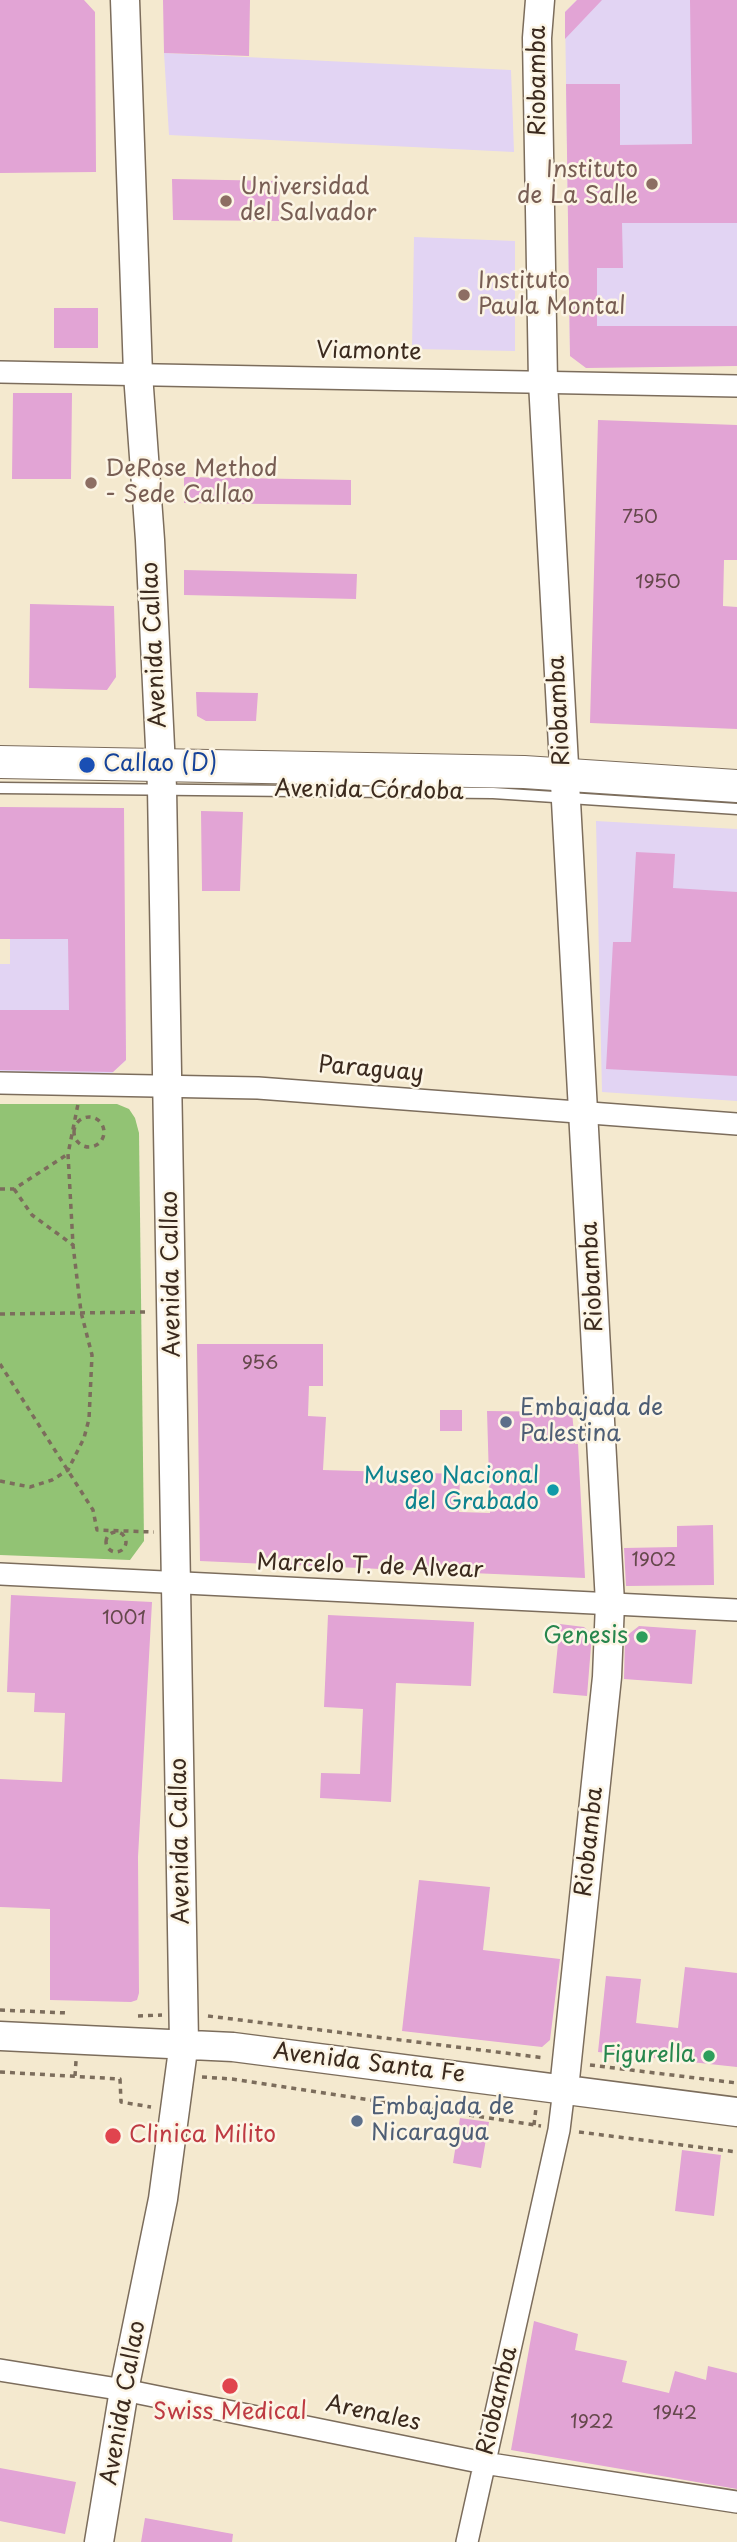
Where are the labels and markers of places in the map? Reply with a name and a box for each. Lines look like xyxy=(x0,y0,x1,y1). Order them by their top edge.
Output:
place label: Instituto de La Salle xyxy=(517,157,638,211)
place label: Universidad del Salvador xyxy=(240,174,376,228)
marker: Instituto de La Salle xyxy=(644,176,660,192)
marker: Universidad del Salvador xyxy=(218,193,234,209)
place label: Instituto Paula Montal xyxy=(478,268,626,322)
marker: Instituto Paula Montal xyxy=(456,287,472,303)
place label: DeRose Method - Sede Callao xyxy=(105,456,278,510)
marker: DeRose Method - Sede Callao xyxy=(83,475,99,491)
place label: Callao (D) xyxy=(103,751,217,779)
marker: Callao (D) xyxy=(77,755,97,775)
place label: Embajada de Palestina xyxy=(520,1395,663,1449)
marker: Embajada de Palestina xyxy=(498,1414,514,1430)
place label: Museo Nacional del Grabado xyxy=(364,1463,539,1517)
marker: Museo Nacional del Grabado xyxy=(545,1482,561,1498)
place label: Genesis xyxy=(543,1623,628,1651)
marker: Genesis xyxy=(634,1629,650,1645)
place label: Figurella xyxy=(602,2042,695,2070)
marker: Figurella xyxy=(701,2048,717,2064)
place label: Embajada de Nicaragua xyxy=(371,2094,514,2148)
marker: Embajada de Nicaragua xyxy=(349,2113,365,2129)
place label: Clinica Milito xyxy=(129,2122,276,2150)
marker: Clinica Milito xyxy=(103,2126,123,2146)
marker: Swiss Medical xyxy=(220,2376,240,2396)
place label: Swiss Medical xyxy=(153,2399,307,2427)

